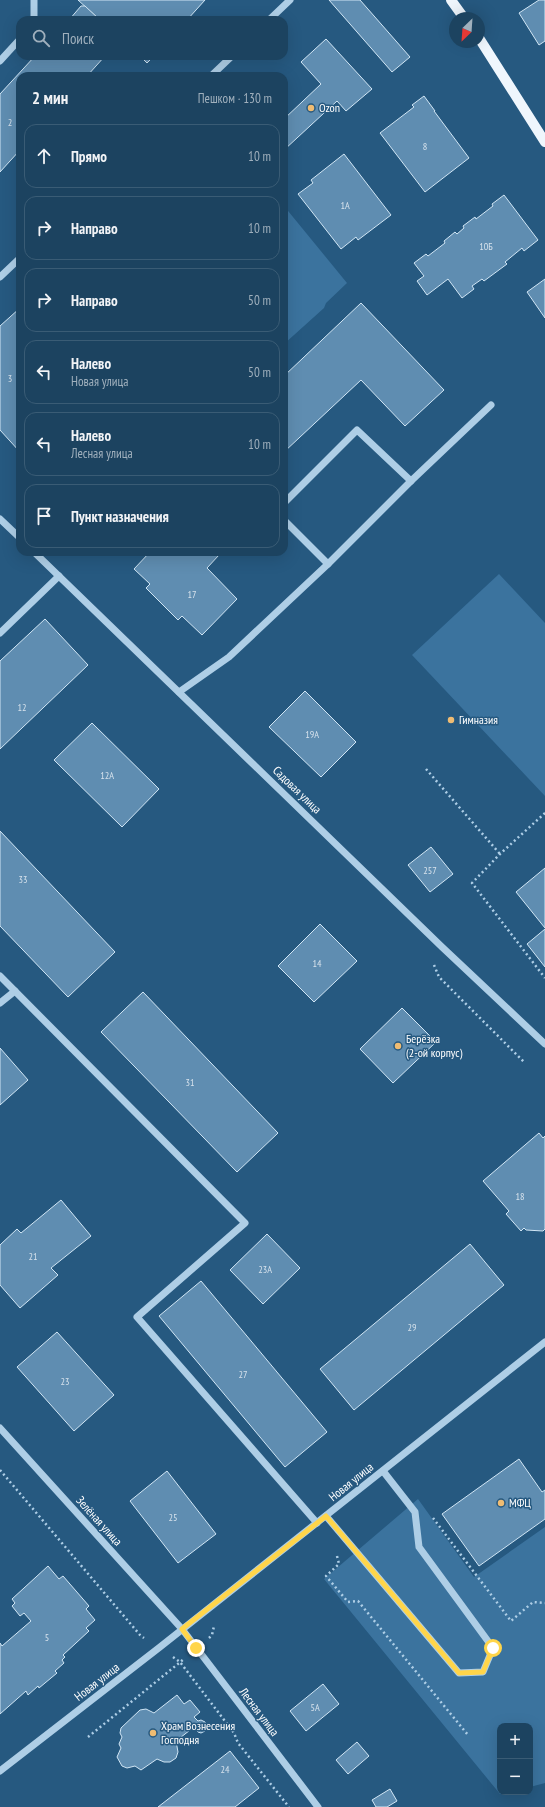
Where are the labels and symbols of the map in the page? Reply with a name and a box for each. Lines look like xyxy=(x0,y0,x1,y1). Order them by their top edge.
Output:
north arrow xyxy=(449,12,485,48)
place label: Ozon xyxy=(319,100,340,115)
marker: Ozon xyxy=(306,103,316,113)
house number: 2 xyxy=(8,116,12,129)
house number: 8 xyxy=(423,140,427,153)
house number: 1А xyxy=(340,199,350,212)
house number: 10Б xyxy=(479,240,493,253)
house number: 3 xyxy=(8,372,12,385)
house number: 17 xyxy=(188,588,197,601)
house number: 12 xyxy=(18,701,27,714)
place label: Гимназия xyxy=(459,712,498,727)
marker: Гимназия xyxy=(446,715,456,725)
house number: 19А xyxy=(305,728,319,741)
street label: Садовая улица xyxy=(270,763,325,817)
house number: 12А xyxy=(100,769,114,782)
house number: 257 xyxy=(423,864,437,877)
house number: 33 xyxy=(19,873,28,886)
house number: 14 xyxy=(313,957,322,970)
place label: Берёзка (2-ой корпус) xyxy=(406,1031,463,1060)
marker: Берёзка (2-ой корпус) xyxy=(393,1041,403,1051)
house number: 31 xyxy=(186,1076,195,1089)
house number: 18 xyxy=(516,1190,525,1203)
house number: 21 xyxy=(29,1250,38,1263)
house number: 23А xyxy=(258,1263,272,1276)
house number: 29 xyxy=(408,1321,417,1334)
house number: 27 xyxy=(239,1368,248,1381)
house number: 23 xyxy=(61,1375,70,1388)
street label: Новая улица xyxy=(325,1459,376,1504)
street label: Зелёная улица xyxy=(73,1493,126,1549)
place label: МФЦ xyxy=(509,1495,531,1510)
marker: МФЦ xyxy=(496,1498,506,1508)
house number: 25 xyxy=(169,1511,178,1524)
house number: 5 xyxy=(45,1631,49,1644)
route end xyxy=(187,1639,205,1657)
route start xyxy=(484,1639,502,1657)
street label: Новая улица xyxy=(71,1659,122,1704)
street label: Лесная улица xyxy=(236,1684,283,1739)
house number: 5А xyxy=(310,1701,320,1714)
place label: Храм Вознесения Господня xyxy=(161,1718,235,1747)
marker: Храм Вознесения Господня xyxy=(148,1728,158,1738)
house number: 24 xyxy=(221,1763,230,1776)

